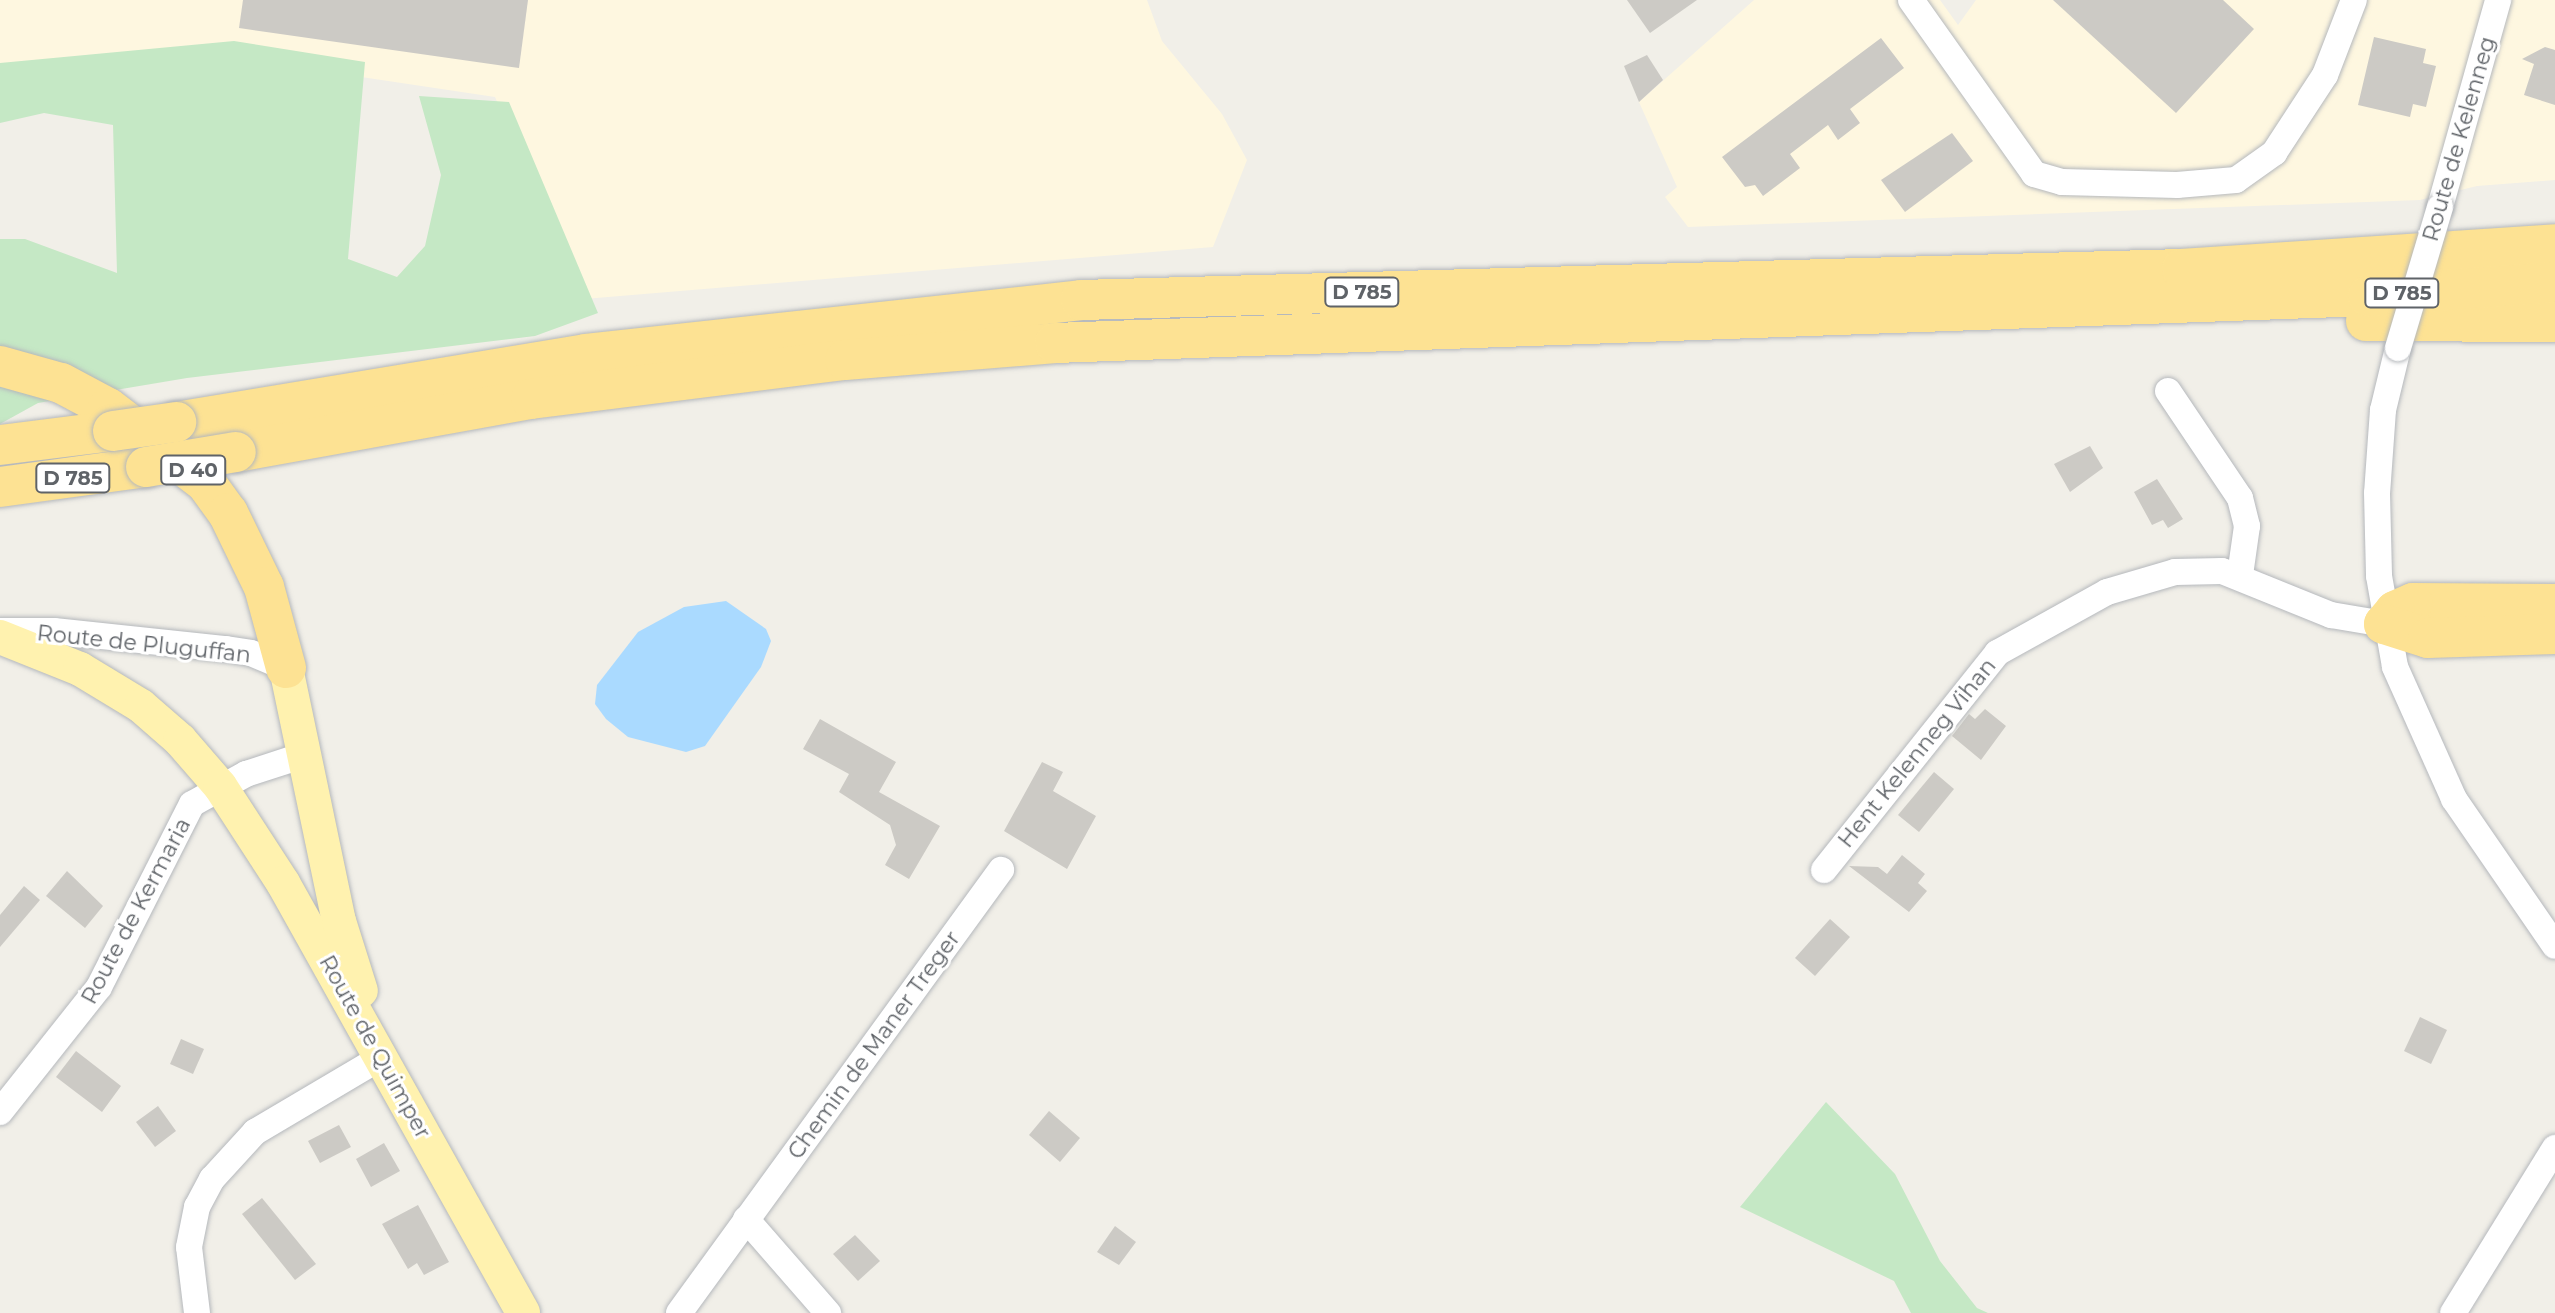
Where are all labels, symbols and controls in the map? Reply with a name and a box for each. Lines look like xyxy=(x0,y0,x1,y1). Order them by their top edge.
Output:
street label: Route de Kelenneg xyxy=(2417,34,2501,244)
road number: D 785 xyxy=(1324,276,1400,308)
road number: D 785 xyxy=(2364,277,2440,309)
road number: D 40 xyxy=(159,454,227,486)
road number: D 785 xyxy=(35,462,111,494)
street label: Route de Pluguffan xyxy=(36,620,252,668)
street label: Hent Kelenneg Vihan xyxy=(1833,653,2001,853)
street label: Route de Kermaria xyxy=(76,813,196,1009)
street label: Chemin de Maner Treger xyxy=(782,926,966,1164)
street label: Route de Quimper xyxy=(314,951,436,1143)

